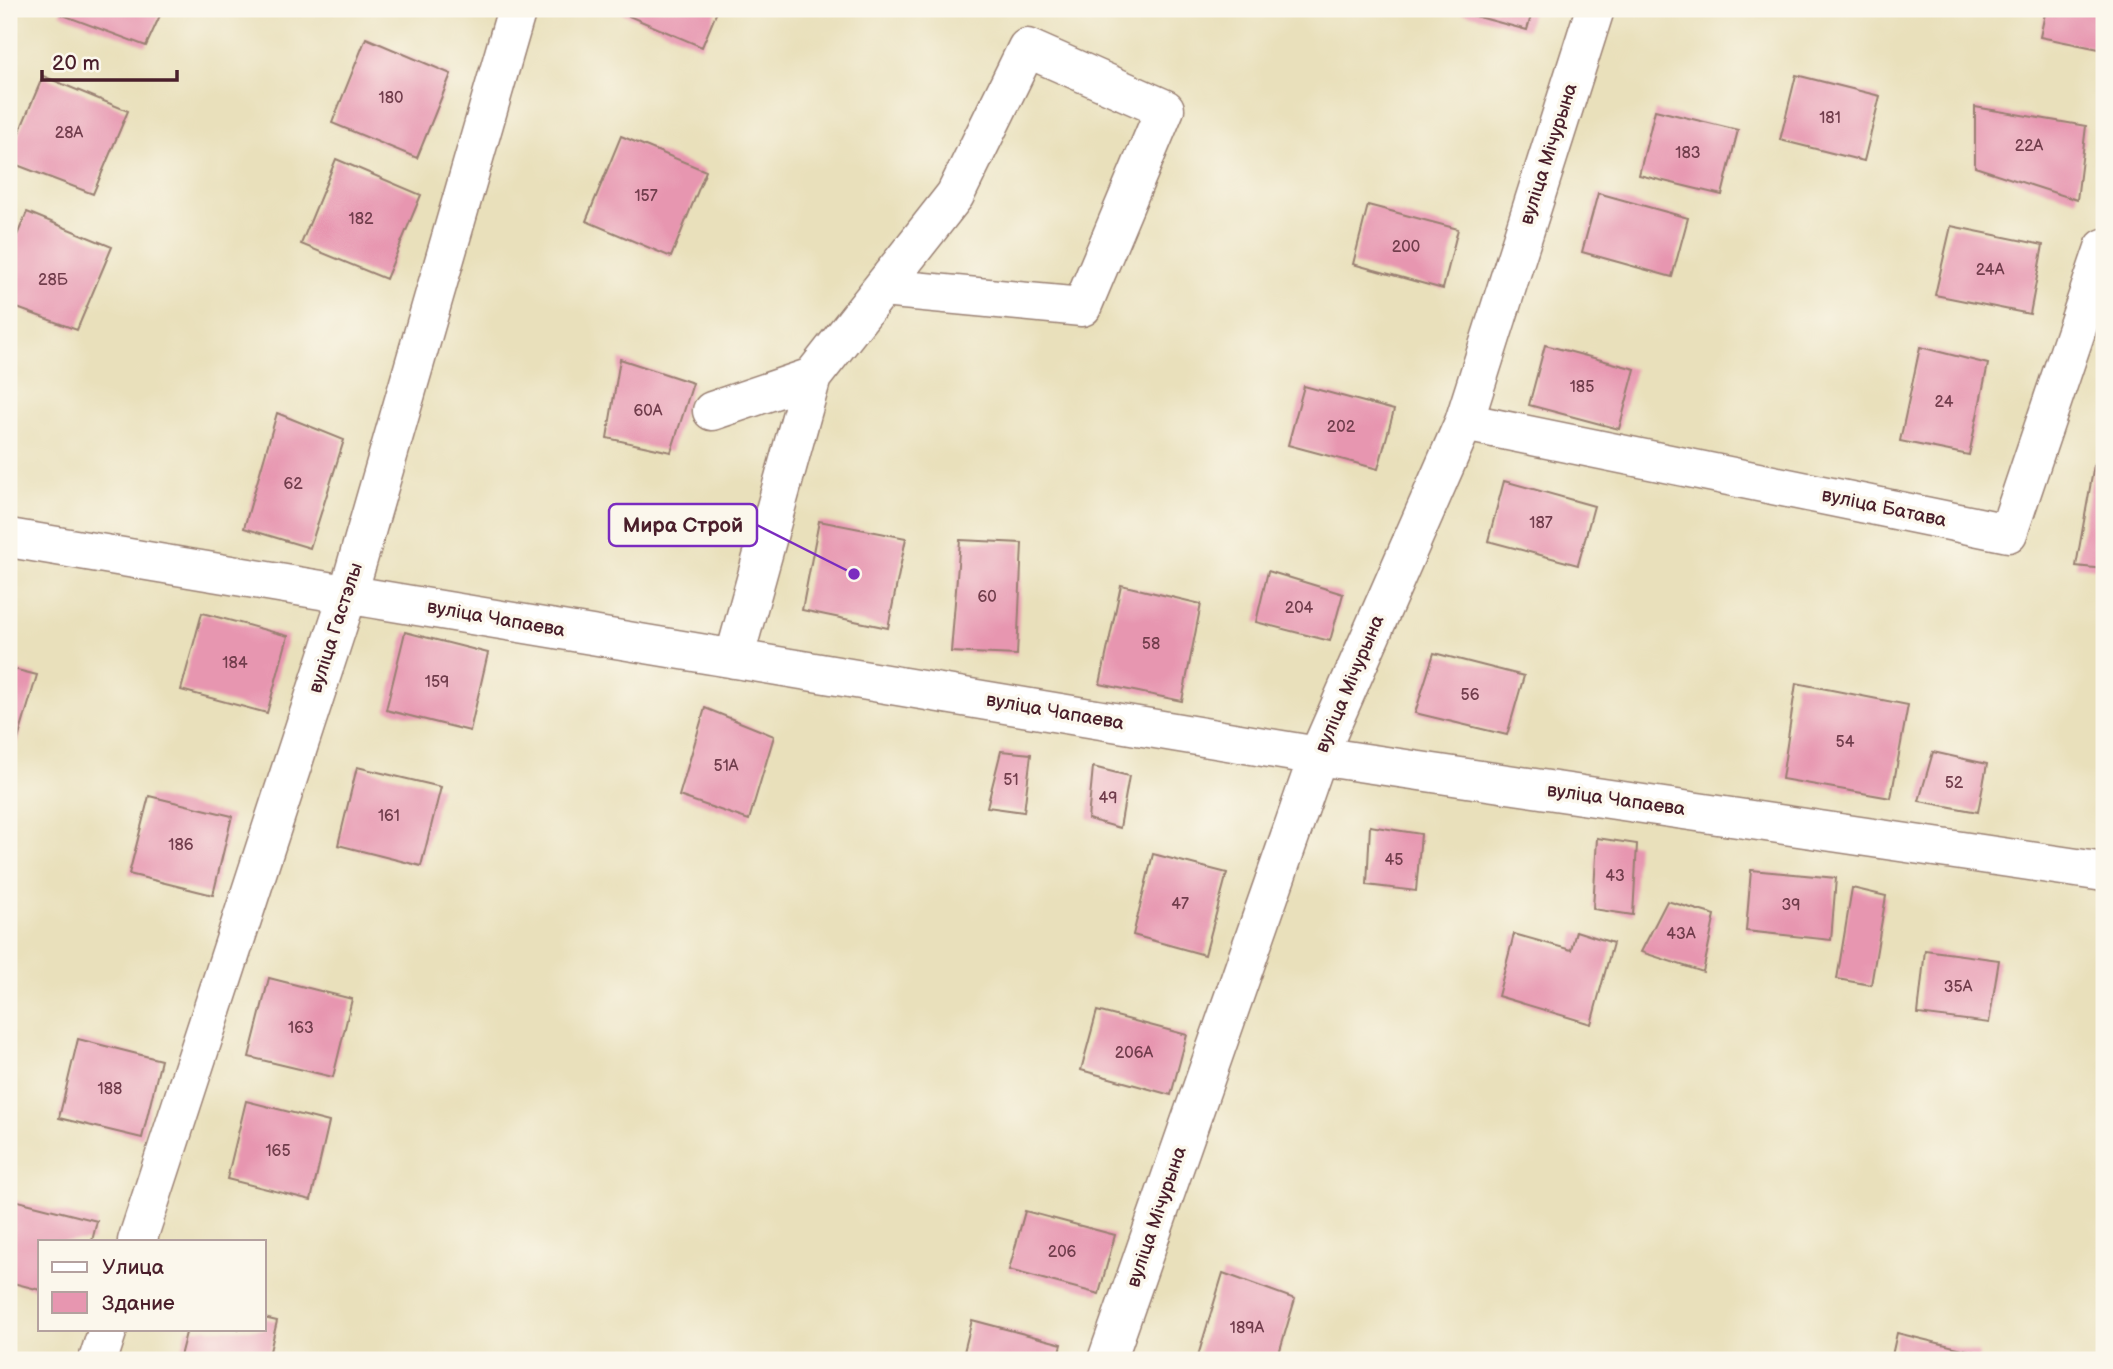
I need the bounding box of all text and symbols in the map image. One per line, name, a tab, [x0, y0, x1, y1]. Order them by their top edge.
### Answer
scale bar	[42, 38, 177, 82]
text: 20 m	[52, 51, 100, 76]
street label: вуліца Мічурына	[1515, 80, 1583, 228]
house number: 180	[379, 89, 403, 108]
house number: 181	[1819, 109, 1841, 128]
house number: 28А	[55, 124, 84, 143]
house number: 22А	[2015, 137, 2044, 156]
house number: 183	[1675, 144, 1701, 163]
house number: 157	[634, 187, 658, 206]
house number: 182	[349, 210, 374, 229]
house number: 200	[1392, 238, 1420, 257]
house number: 24А	[1976, 261, 2005, 280]
house number: 28Б	[38, 271, 69, 290]
house number: 185	[1570, 378, 1594, 397]
house number: 24	[1935, 393, 1954, 412]
house number: 60А	[634, 402, 663, 421]
house number: 202	[1327, 418, 1356, 437]
house number: 62	[283, 475, 303, 494]
street label: вуліца Батава	[1820, 484, 1948, 532]
callout: Мира Строй	[609, 504, 757, 546]
text: Мира Строй	[623, 513, 743, 538]
house number: 187	[1529, 514, 1553, 533]
street label: вуліца Гастэлы	[304, 560, 368, 696]
house number: 60	[977, 588, 997, 607]
street label: вуліца Чапаева	[425, 596, 567, 642]
house number: 204	[1285, 599, 1314, 618]
street label: вуліца Мічурына	[1311, 612, 1389, 756]
house number: 58	[1142, 635, 1160, 654]
house number: 184	[222, 654, 248, 673]
house number: 159	[425, 673, 449, 692]
house number: 56	[1461, 686, 1480, 705]
street label: вуліца Чапаева	[984, 689, 1126, 735]
house number: 54	[1836, 733, 1855, 752]
house number: 51А	[713, 757, 739, 776]
house number: 51	[1003, 771, 1019, 790]
house number: 52	[1945, 774, 1964, 793]
street label: вуліца Чапаева	[1545, 779, 1687, 821]
house number: 49	[1098, 789, 1118, 808]
house number: 161	[378, 807, 400, 826]
house number: 186	[168, 836, 194, 855]
house number: 45	[1385, 851, 1403, 870]
house number: 43	[1605, 867, 1625, 886]
house number: 47	[1171, 895, 1189, 914]
house number: 39	[1781, 896, 1801, 915]
house number: 43А	[1666, 925, 1696, 944]
house number: 35А	[1944, 978, 1973, 997]
house number: 163	[288, 1019, 314, 1038]
house number: 206А	[1115, 1044, 1153, 1063]
house number: 188	[98, 1080, 122, 1099]
house number: 165	[265, 1142, 291, 1161]
street label: вуліца Мічурына	[1122, 1144, 1192, 1290]
legend	[38, 1240, 266, 1330]
house number: 206	[1048, 1243, 1077, 1262]
text: Улица	[102, 1255, 165, 1280]
text: Здание	[102, 1291, 175, 1316]
house number: 189А	[1230, 1319, 1265, 1338]

